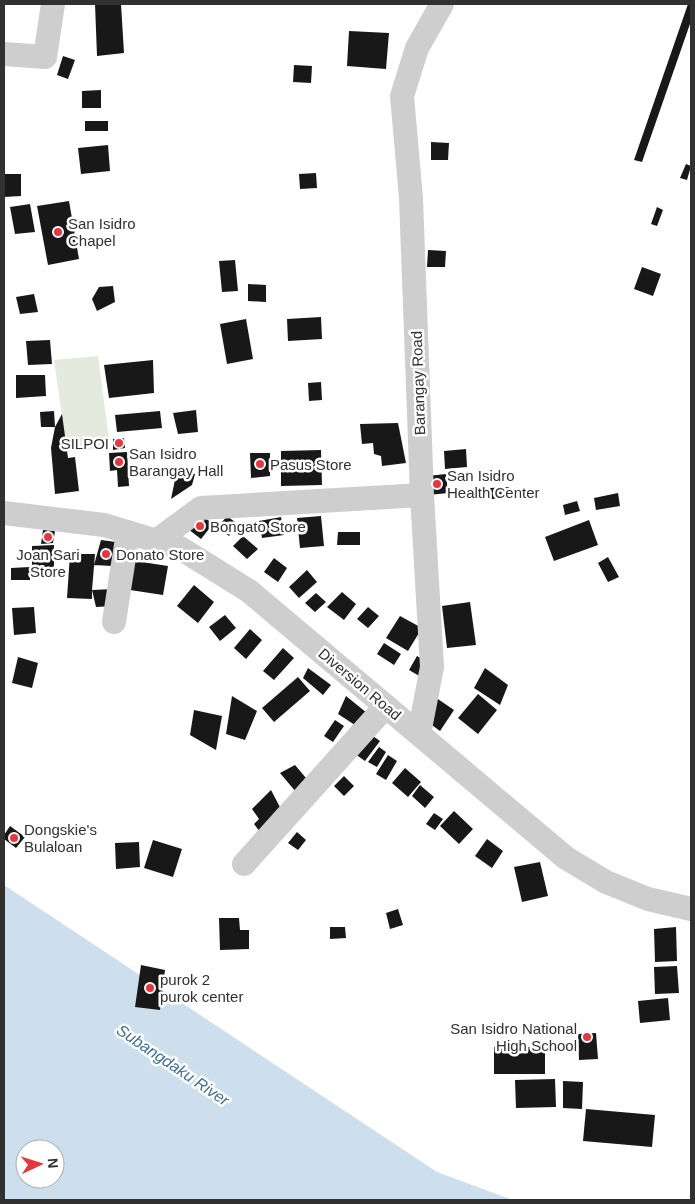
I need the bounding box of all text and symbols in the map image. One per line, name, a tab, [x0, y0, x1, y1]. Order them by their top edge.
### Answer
place label: San Isidro Chapel	[68, 215, 136, 249]
marker: San Isidro Chapel	[52, 226, 64, 238]
street label: Barangay Road	[408, 331, 428, 435]
place label: SILPOI	[61, 435, 109, 452]
marker: SILPOI	[113, 437, 125, 449]
place label: San Isidro Barangay Hall	[129, 445, 223, 479]
marker: San Isidro Barangay Hall	[113, 456, 125, 468]
place label: Pasus Store	[270, 456, 352, 473]
marker: Pasus Store	[254, 458, 266, 470]
place label: San Isidro Health Center	[447, 467, 540, 501]
marker: San Isidro Health Center	[431, 478, 443, 490]
place label: Bongato Store	[210, 518, 306, 535]
marker: Bongato Store	[194, 520, 206, 532]
marker: Joan Sari Store	[42, 531, 54, 543]
place label: Joan Sari Store	[16, 546, 80, 580]
place label: Donato Store	[116, 546, 204, 563]
marker: Donato Store	[100, 548, 112, 560]
street label: Diversion Road	[315, 645, 405, 723]
place label: Dongskie's Bulaloan	[24, 821, 97, 855]
marker: Dongskie's Bulaloan	[8, 832, 20, 844]
place label: purok 2 purok center	[160, 971, 243, 1005]
marker: purok 2 purok center	[144, 982, 156, 994]
place label: San Isidro National High School	[450, 1020, 577, 1054]
water label: Subangdaku River	[114, 1021, 233, 1109]
marker: San Isidro National High School	[581, 1031, 593, 1043]
north arrow	[15, 1139, 65, 1189]
text: N	[45, 1157, 61, 1169]

